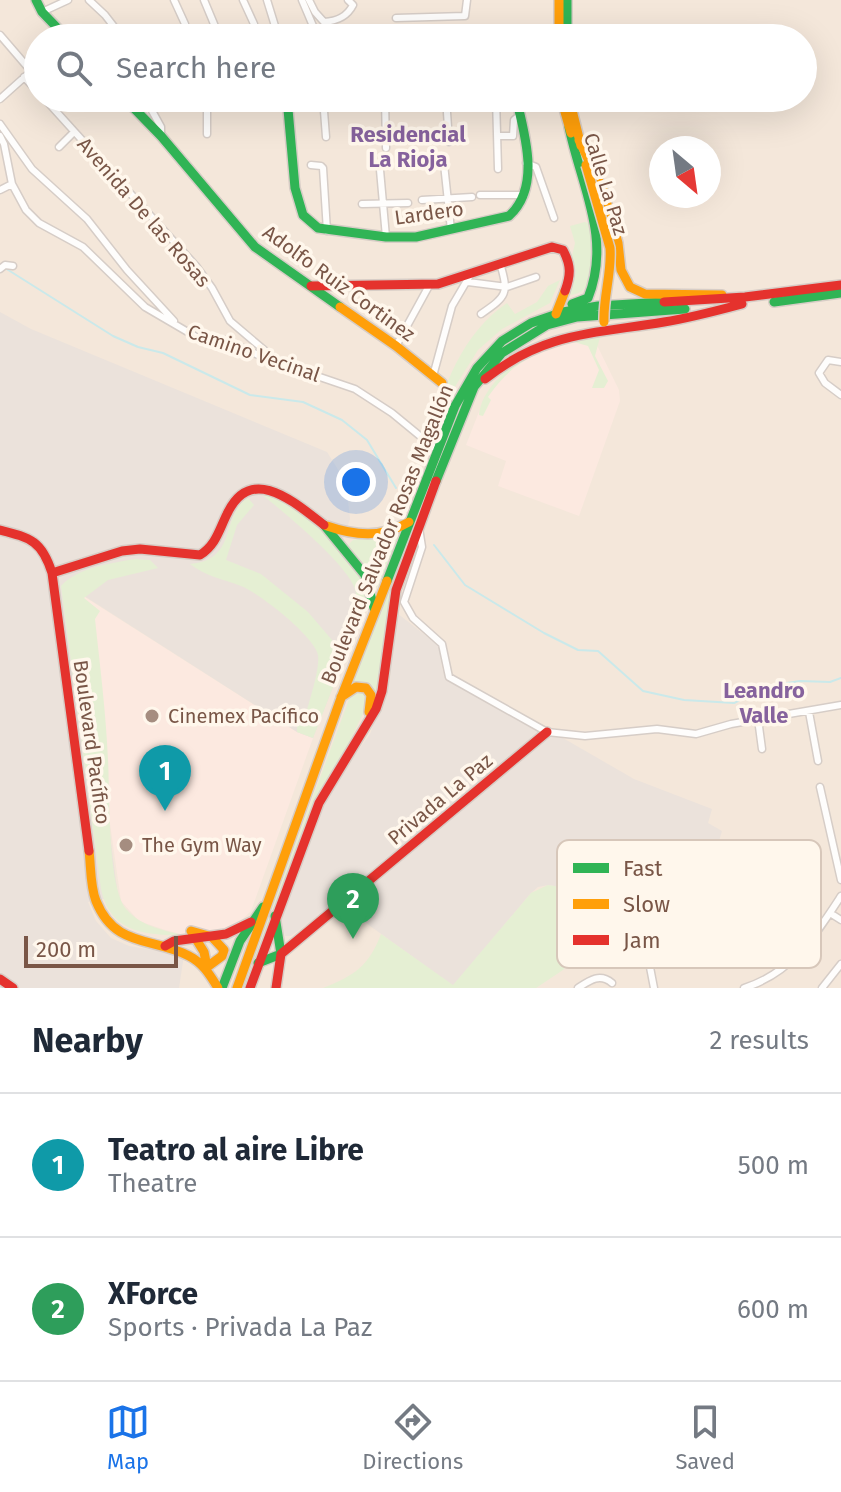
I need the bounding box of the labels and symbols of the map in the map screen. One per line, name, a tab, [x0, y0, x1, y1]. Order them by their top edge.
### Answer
district label: Residencial La Rioja	[350, 121, 466, 173]
street label: Calle La Paz	[579, 130, 633, 238]
street label: Avenida De las Rosas	[72, 132, 216, 292]
north arrow	[649, 136, 721, 208]
street label: Lardero	[393, 196, 465, 230]
street label: Adolfo Ruiz Cortinez	[258, 220, 420, 346]
street label: Camino Vecinal	[185, 319, 323, 387]
street label: Boulevard Salvador Rosas Magallón	[316, 381, 458, 687]
your location	[336, 462, 376, 502]
street label: Boulevard Pacífico	[69, 658, 115, 826]
district label: Leandro Valle	[723, 677, 805, 729]
place label: Cinemex Pacífico	[168, 704, 319, 728]
marker: Cinemex Pacífico	[143, 707, 161, 725]
pin: 1	[139, 745, 191, 811]
street label: Privada La Paz	[383, 748, 497, 850]
place label: The Gym Way	[142, 833, 262, 857]
marker: The Gym Way	[117, 836, 135, 854]
legend	[557, 840, 821, 968]
text: Fast	[623, 855, 663, 882]
pin: 2	[327, 873, 379, 939]
text: Slow	[623, 891, 670, 918]
text: Jam	[623, 927, 661, 954]
scale bar	[24, 932, 178, 968]

